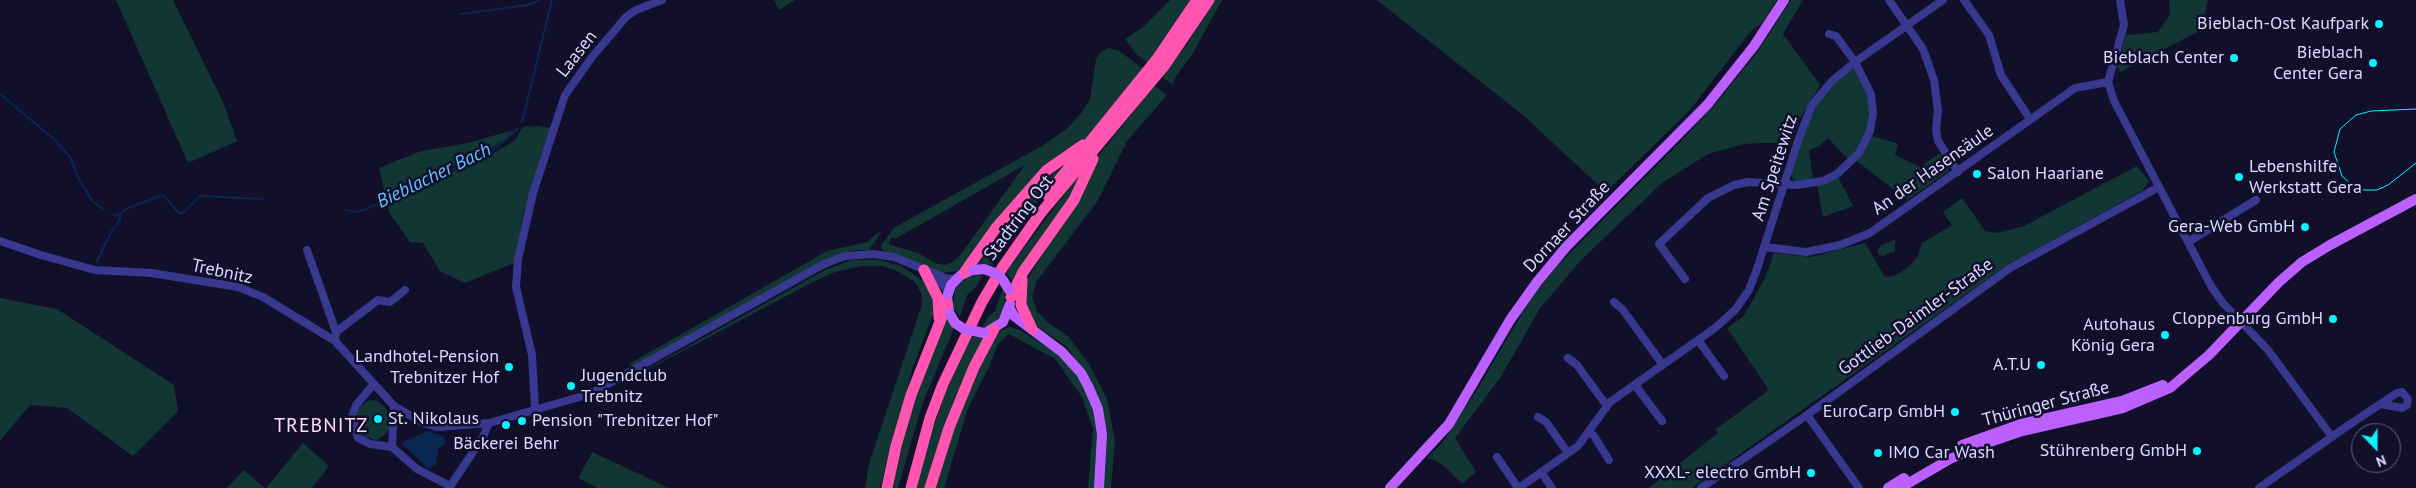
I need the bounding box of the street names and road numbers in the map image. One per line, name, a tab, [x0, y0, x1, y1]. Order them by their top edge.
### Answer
street label: Laasen	[552, 26, 602, 82]
street label: Am Speitewitz	[1748, 112, 1802, 224]
street label: An der Hasensäule	[1868, 120, 1998, 220]
street label: Stadtring Ost	[980, 171, 1058, 265]
street label: Dornaer Straße	[1519, 177, 1615, 277]
street label: Gottlieb-Daimler-Straße	[1834, 254, 1998, 380]
street label: Trebnitz	[189, 255, 255, 289]
street label: Thüringer Straße	[1980, 377, 2112, 431]

